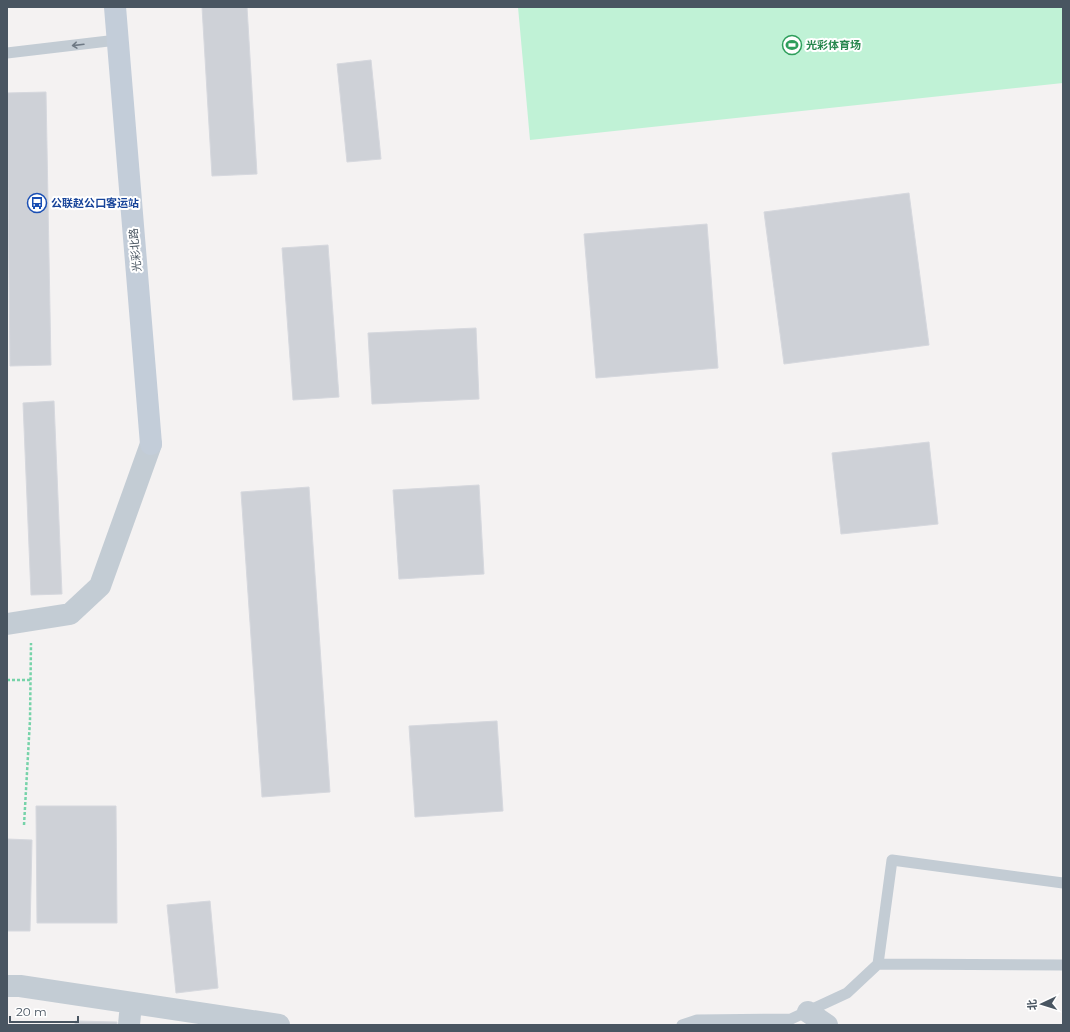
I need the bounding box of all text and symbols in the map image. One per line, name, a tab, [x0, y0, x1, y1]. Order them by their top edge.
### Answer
sports icon: 光彩体育场	[781, 34, 803, 56]
place label: 光彩体育场	[806, 38, 861, 52]
one-way arrow	[72, 41, 85, 48]
bus stop icon: 公联赵公口客运站	[26, 192, 48, 214]
place label: 公联赵公口客运站	[51, 196, 139, 210]
street label: 光彩北路	[126, 227, 144, 273]
north arrow	[1022, 984, 1062, 1024]
scale bar	[10, 998, 78, 1024]
text: 北	[1025, 999, 1039, 1011]
text: 20 m	[16, 1004, 47, 1019]

